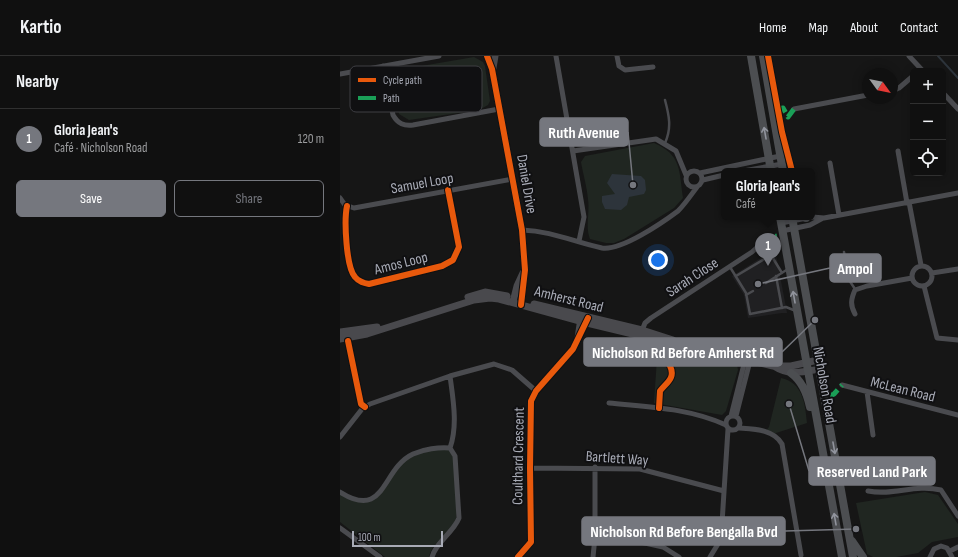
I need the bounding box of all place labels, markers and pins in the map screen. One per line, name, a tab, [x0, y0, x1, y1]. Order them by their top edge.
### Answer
callout: Ruth Avenue	[540, 118, 628, 146]
pin: 1	[755, 233, 781, 266]
callout: Ampol	[830, 254, 881, 282]
callout: Nicholson Rd Before Amherst Rd	[584, 338, 782, 366]
callout: Reserved Land Park	[809, 457, 935, 485]
callout: Nicholson Rd Before Bengalla Bvd	[582, 517, 785, 545]

